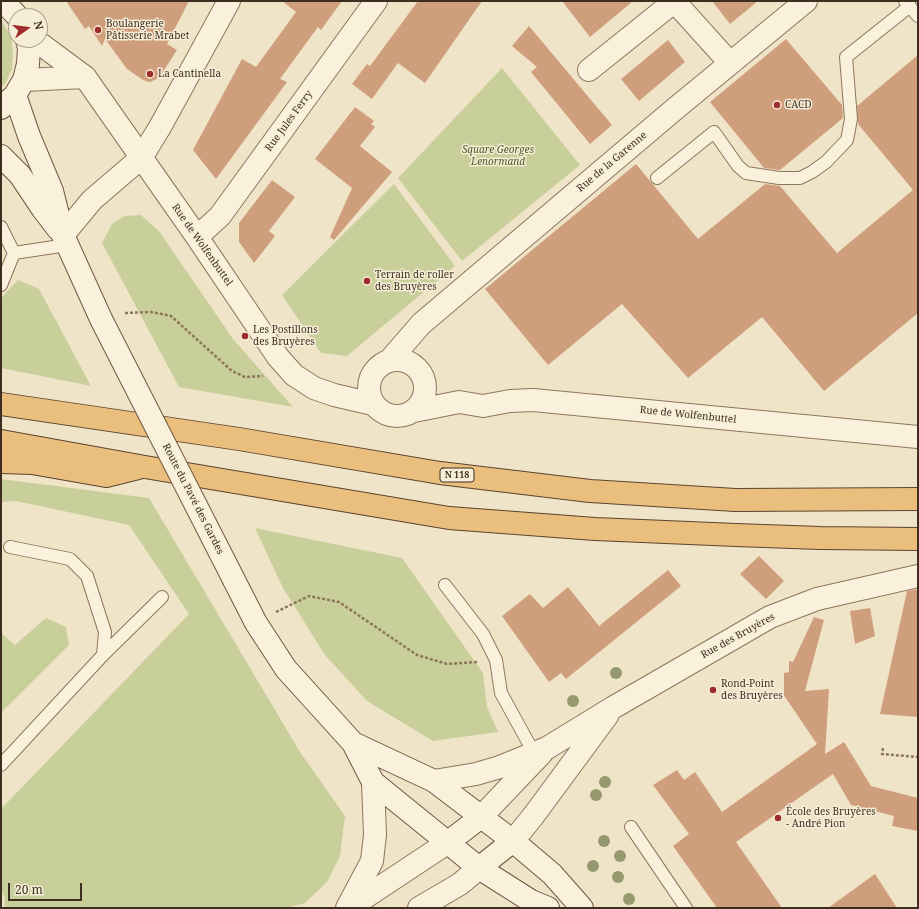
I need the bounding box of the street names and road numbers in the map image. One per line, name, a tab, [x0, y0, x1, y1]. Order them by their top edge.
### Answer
street label: Rue Jules Ferry	[263, 88, 315, 154]
street label: Rue de la Garenne	[575, 129, 649, 195]
street label: Rue de Wolfenbuttel	[169, 202, 235, 288]
street label: Rue de Wolfenbuttel	[639, 404, 737, 426]
street label: Route du Pavé des Gardes	[160, 442, 226, 556]
road number: N 118	[440, 468, 474, 482]
street label: Rue des Bruyères	[699, 611, 777, 661]

